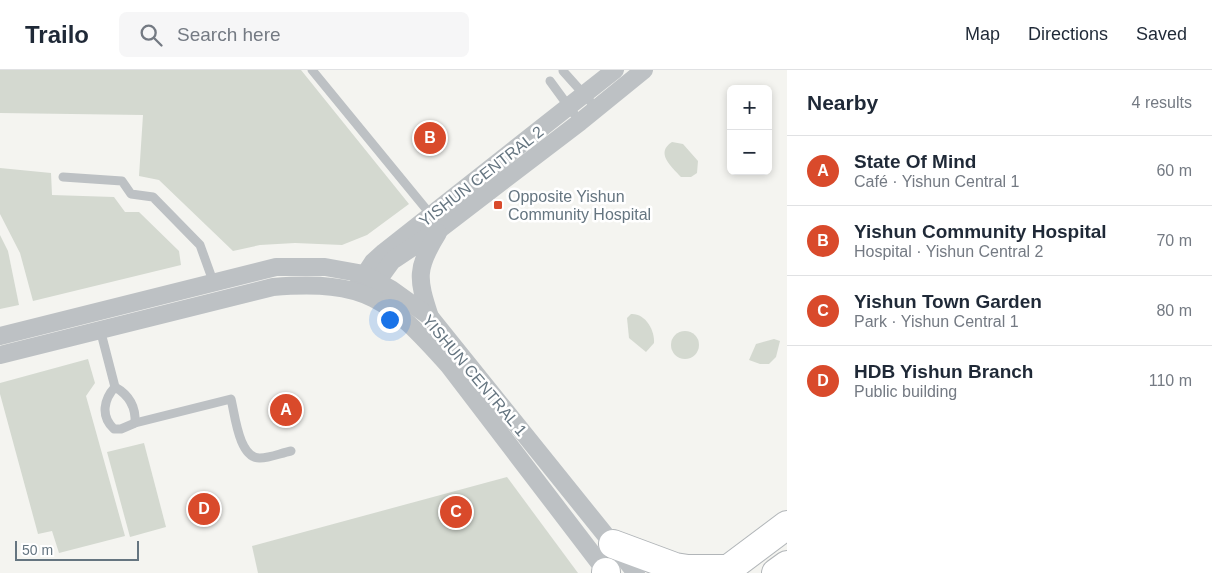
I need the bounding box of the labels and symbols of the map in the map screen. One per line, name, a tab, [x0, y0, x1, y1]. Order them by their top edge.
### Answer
pin: B	[414, 119, 446, 157]
street label: YISHUN CENTRAL 2	[416, 123, 547, 230]
place label: Opposite Yishun Community Hospital	[508, 188, 651, 223]
marker: Opposite Yishun Community Hospital	[492, 199, 504, 211]
your location	[377, 307, 403, 333]
street label: YISHUN CENTRAL 1	[419, 312, 530, 439]
pin: A	[270, 391, 302, 429]
pin: D	[188, 490, 220, 528]
pin: C	[440, 493, 472, 531]
scale bar	[15, 538, 139, 561]

